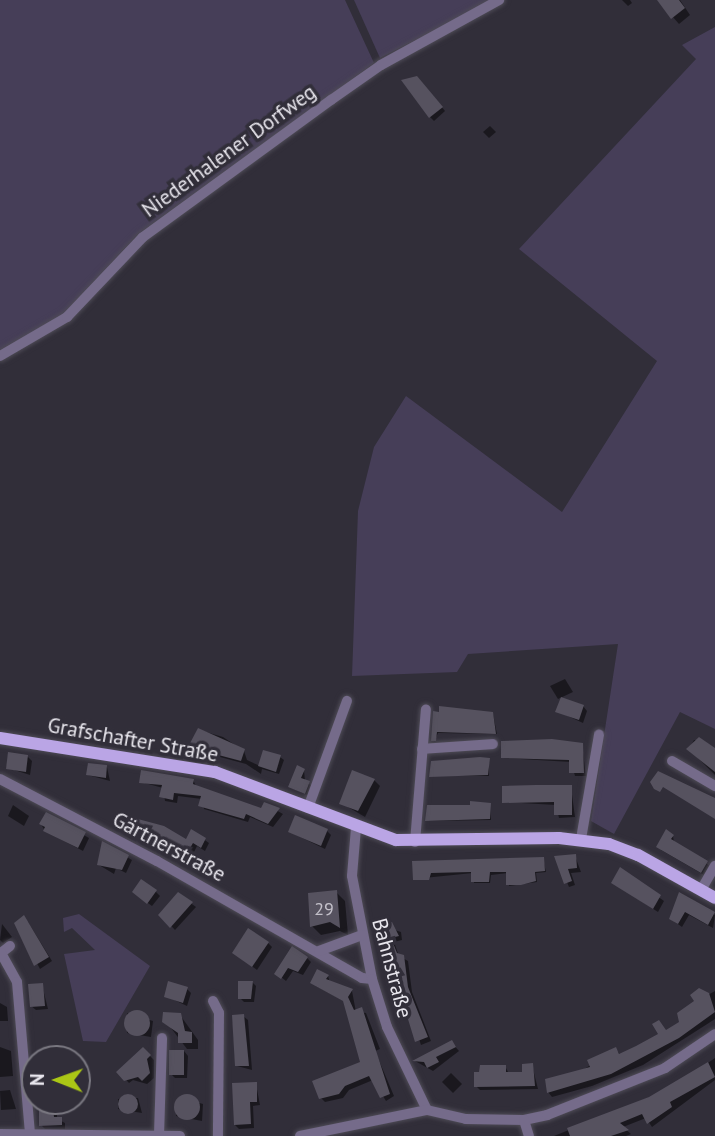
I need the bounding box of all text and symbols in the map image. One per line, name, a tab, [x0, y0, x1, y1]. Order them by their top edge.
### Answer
street label: Niederhalener Dorfweg	[137, 79, 321, 223]
street label: Grafschafter Straße	[46, 713, 220, 767]
street label: Gärtnerstraße	[108, 807, 230, 887]
house number: 29	[314, 898, 334, 920]
street label: Bahnstraße	[367, 915, 417, 1021]
north arrow	[21, 1045, 91, 1115]
text: N	[25, 1073, 49, 1086]

